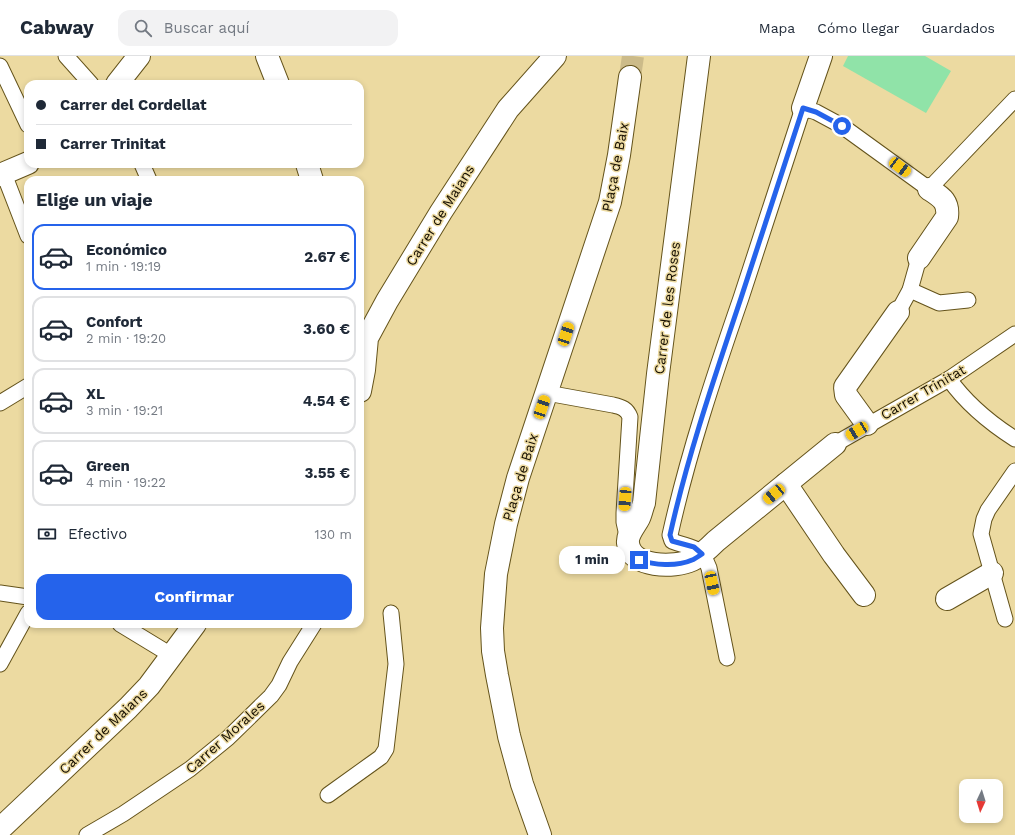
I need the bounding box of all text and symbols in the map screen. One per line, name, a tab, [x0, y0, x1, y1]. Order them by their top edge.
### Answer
search box	[118, 10, 398, 46]
text: Cabway	[20, 16, 94, 39]
icon: search	[132, 17, 154, 39]
text: Buscar aquí	[164, 19, 250, 37]
text: Mapa	[759, 20, 795, 36]
text: Cómo llegar	[817, 20, 900, 36]
text: Guardados	[922, 20, 995, 36]
text: Carrer del Cordellat	[60, 96, 207, 114]
route start	[833, 117, 851, 135]
street label: Plaça de Baix	[598, 121, 632, 213]
text: Carrer Trinitat	[60, 135, 166, 153]
car	[887, 155, 913, 179]
street label: Carrer de Maians	[402, 162, 478, 268]
text: Elige un viaje	[36, 189, 153, 210]
icon: car	[38, 239, 74, 275]
text: Económico	[86, 241, 167, 259]
street label: Carrer de les Roses	[651, 241, 683, 375]
text: 2.67 €	[304, 248, 350, 266]
text: 1 min · 19:19	[86, 259, 161, 274]
icon: car	[38, 311, 74, 347]
text: Confort	[86, 313, 142, 331]
text: 3.60 €	[303, 320, 350, 338]
car	[557, 321, 575, 347]
text: 2 min · 19:20	[86, 331, 166, 346]
street label: Carrer Trinitat	[878, 361, 968, 423]
icon: car	[38, 383, 74, 419]
text: XL	[86, 385, 105, 403]
text: 4.54 €	[303, 392, 350, 410]
car	[532, 394, 552, 420]
text: 3 min · 19:21	[86, 403, 163, 418]
car	[844, 420, 870, 442]
street label: Plaça de Baix	[499, 431, 541, 523]
icon: car	[38, 455, 74, 491]
text: Green	[86, 457, 130, 475]
text: 3.55 €	[304, 464, 350, 482]
text: 4 min · 19:22	[86, 475, 166, 490]
car	[761, 482, 787, 506]
car	[618, 487, 632, 511]
icon: cash	[36, 523, 58, 545]
text: Efectivo	[68, 525, 127, 543]
text: 130 m	[314, 527, 352, 542]
callout: 1 min	[559, 546, 625, 574]
route end	[630, 551, 648, 569]
text: 1 min	[575, 552, 609, 567]
car	[704, 570, 720, 596]
button: Confirmar	[36, 574, 352, 620]
street label: Carrer de Maians	[56, 685, 150, 777]
street label: Carrer Morales	[182, 697, 268, 777]
north arrow	[959, 779, 1003, 823]
map controls	[959, 779, 1003, 823]

